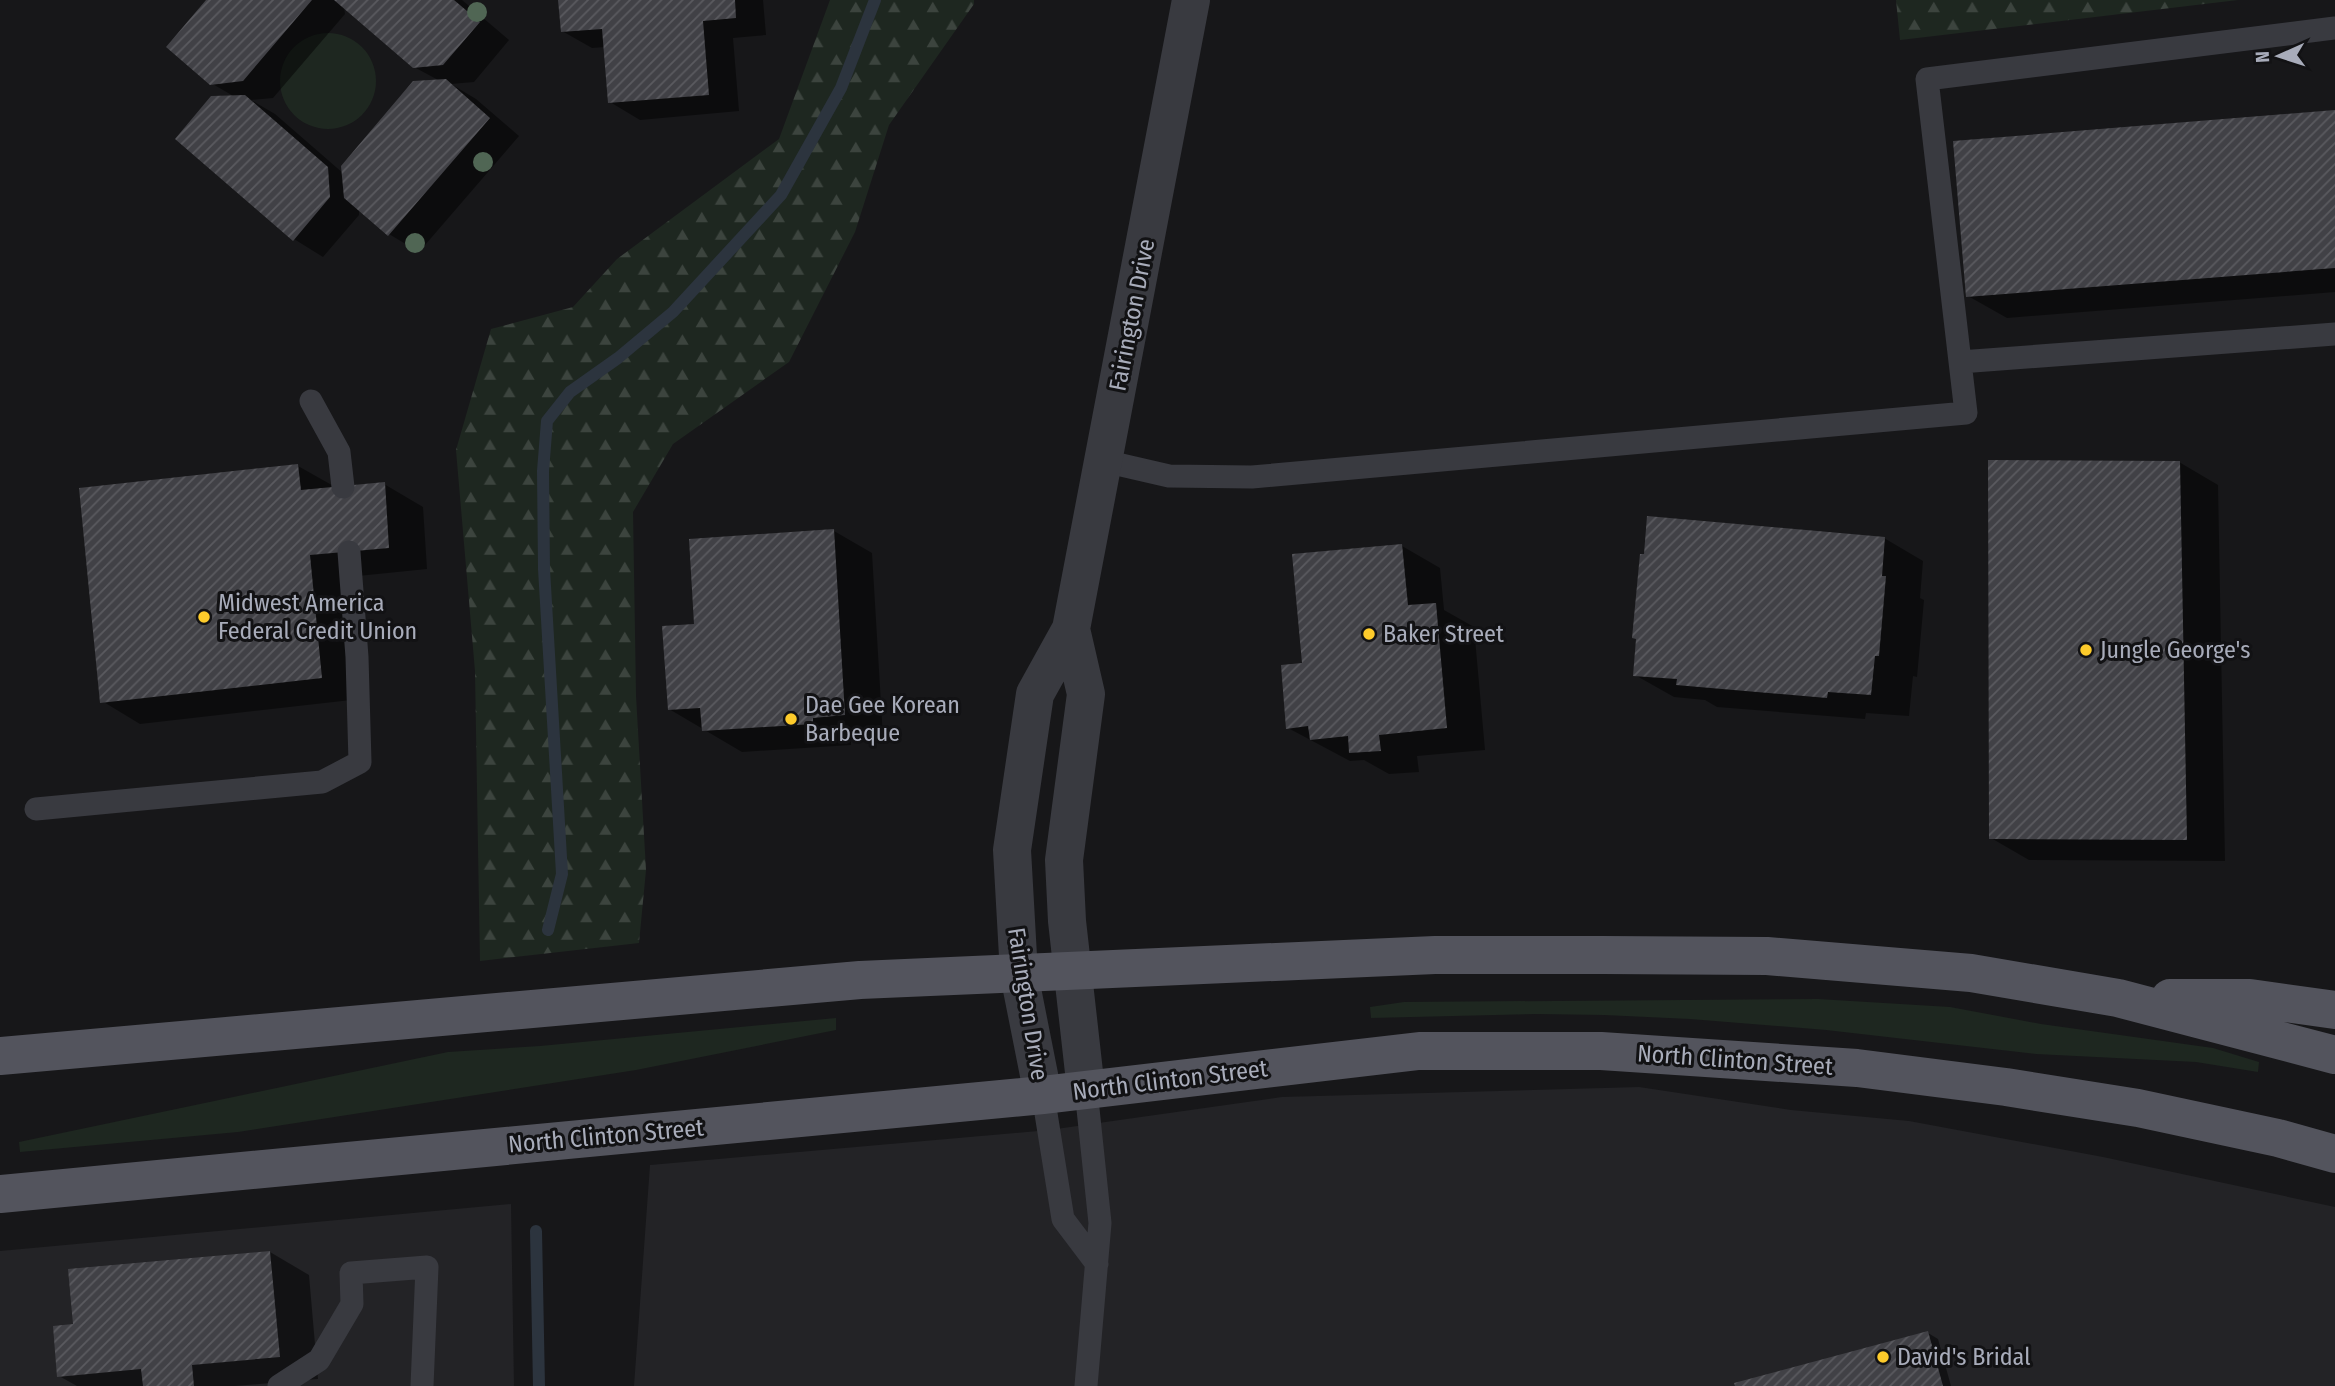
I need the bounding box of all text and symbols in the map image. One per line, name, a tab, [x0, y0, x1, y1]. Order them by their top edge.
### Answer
north arrow	[2244, 21, 2314, 91]
text: N	[2251, 51, 2274, 63]
street label: Fairington Drive	[1104, 237, 1160, 393]
place label: Midwest America Federal Credit Union	[218, 589, 417, 645]
marker: Midwest America Federal Credit Union	[196, 609, 212, 625]
place label: Baker Street	[1383, 620, 1504, 648]
marker: Baker Street	[1361, 626, 1377, 642]
place label: Jungle George's	[2100, 636, 2250, 664]
marker: Jungle George's	[2078, 642, 2094, 658]
place label: Dae Gee Korean Barbeque	[805, 691, 960, 747]
marker: Dae Gee Korean Barbeque	[783, 711, 799, 727]
street label: Fairington Drive	[1002, 926, 1054, 1082]
street label: North Clinton Street	[1636, 1039, 1834, 1081]
street label: North Clinton Street	[1071, 1054, 1269, 1106]
street label: North Clinton Street	[507, 1113, 705, 1158]
place label: David's Bridal	[1897, 1343, 2030, 1371]
marker: David's Bridal	[1875, 1349, 1891, 1365]

